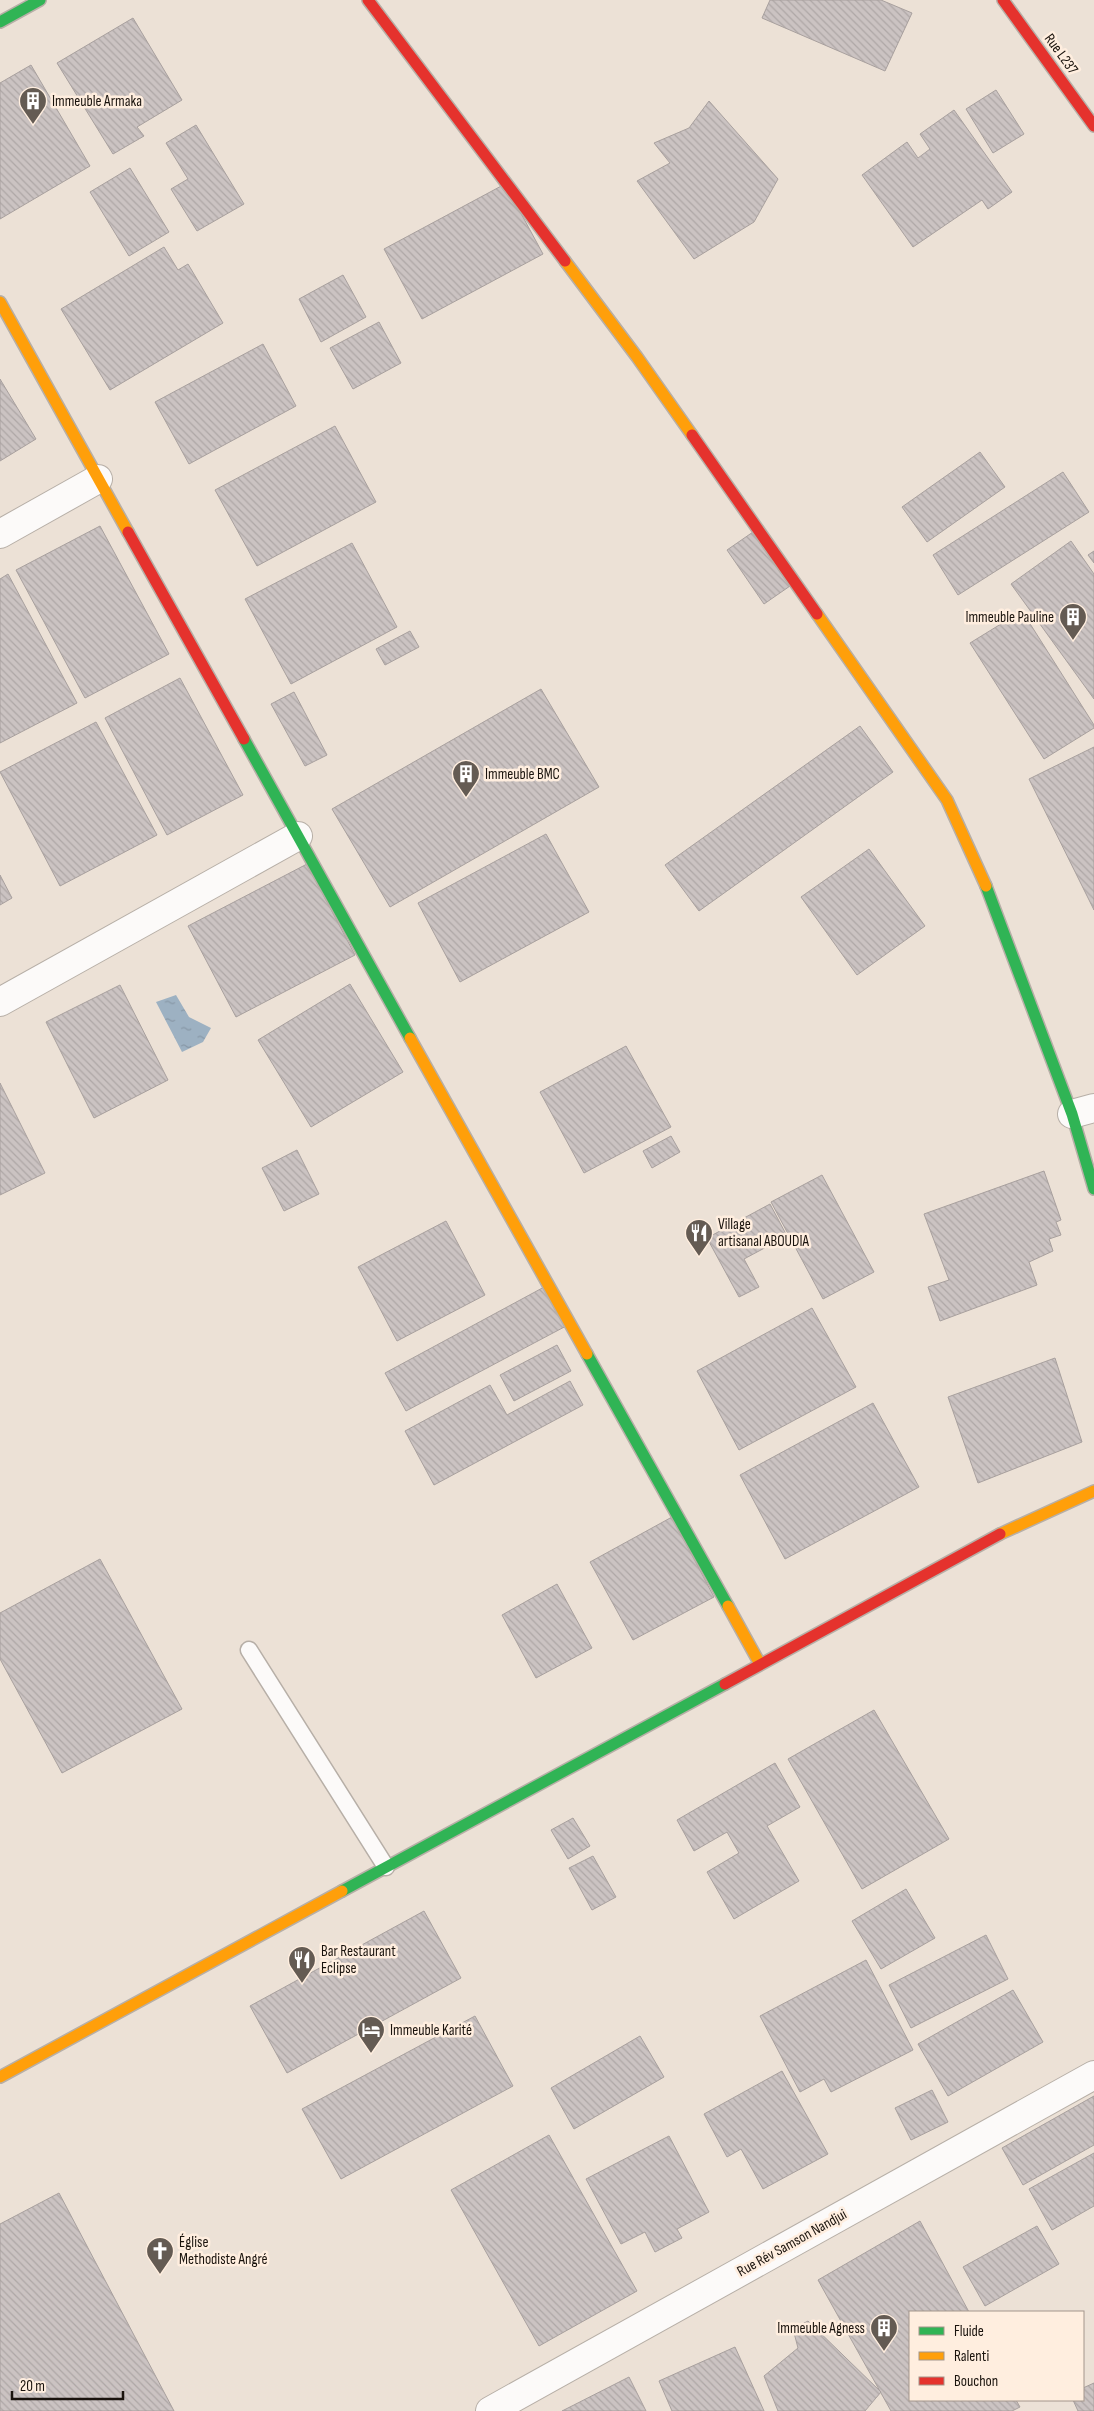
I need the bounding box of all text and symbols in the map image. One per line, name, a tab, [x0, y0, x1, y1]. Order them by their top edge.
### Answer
street label: Rue L237	[1040, 30, 1082, 78]
building icon: Immeuble Armaka	[18, 86, 48, 125]
place label: Immeuble Armaka	[52, 92, 142, 111]
building icon: Immeuble Pauline	[1058, 602, 1088, 641]
place label: Immeuble Pauline	[965, 608, 1054, 627]
building icon: Immeuble BMC	[451, 759, 481, 798]
place label: Immeuble BMC	[485, 765, 560, 784]
place label: Village artisanal ABOUDIA	[718, 1215, 809, 1251]
restaurant icon: Village artisanal ABOUDIA	[684, 1218, 714, 1257]
place label: Bar Restaurant Eclipse	[321, 1942, 396, 1978]
restaurant icon: Bar Restaurant Eclipse	[287, 1945, 317, 1984]
hotel icon: Immeuble Karité	[356, 2015, 386, 2054]
place label: Immeuble Karité	[390, 2021, 472, 2040]
street label: Rue Rév Samson Nandjui	[734, 2205, 850, 2281]
place label: Église Methodiste Angré	[179, 2233, 268, 2269]
church icon: Église Methodiste Angré	[145, 2236, 175, 2275]
legend	[909, 2311, 1084, 2401]
building icon: Immeuble Agness	[869, 2313, 899, 2352]
place label: Immeuble Agness	[777, 2319, 865, 2338]
text: Fluide	[954, 2322, 984, 2341]
text: Ralenti	[954, 2347, 989, 2366]
scale bar	[12, 2368, 124, 2400]
text: Bouchon	[954, 2372, 998, 2391]
text: 20 m	[20, 2377, 45, 2396]

